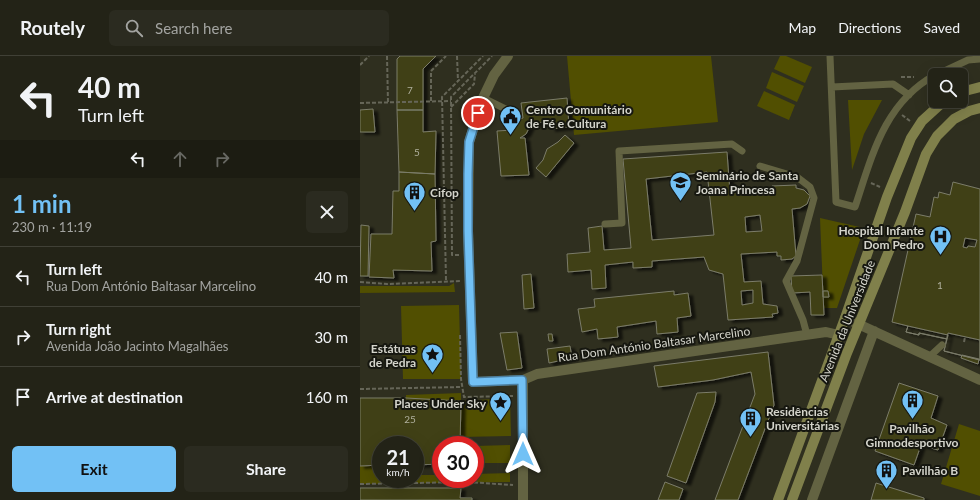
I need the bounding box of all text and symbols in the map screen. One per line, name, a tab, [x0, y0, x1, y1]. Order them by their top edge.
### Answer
search box	[109, 10, 389, 46]
text: Routely	[20, 16, 85, 39]
icon: search	[123, 17, 145, 39]
text: Search here	[155, 19, 232, 37]
text: Map	[789, 19, 816, 36]
text: Directions	[838, 19, 901, 36]
text: Saved	[923, 19, 960, 36]
map controls	[928, 68, 968, 108]
button: search	[928, 68, 968, 108]
text: 40 m	[78, 70, 141, 104]
icon: left	[12, 72, 64, 124]
house number: 7	[407, 84, 413, 96]
pin	[461, 96, 495, 130]
icon: arrive	[467, 102, 489, 124]
place label: Centro Comunitário de Fé e Cultura	[526, 102, 632, 131]
public building icon: Centro Comunitário de Fé e Cultura	[497, 103, 523, 136]
text: Turn left	[78, 104, 144, 126]
house number: 5	[414, 146, 420, 158]
icon: left	[127, 148, 149, 170]
icon: ahead	[169, 148, 191, 170]
icon: right	[211, 148, 233, 170]
place label: Seminário de Santa Joana Princesa	[696, 168, 798, 197]
school or university icon: Seminário de Santa Joana Princesa	[667, 169, 693, 202]
building icon: Cifop	[401, 179, 427, 212]
place label: Cifop	[430, 185, 459, 200]
text: 1 min	[12, 189, 72, 218]
button: close	[306, 191, 348, 233]
text: 230 m · 11:19	[12, 219, 92, 235]
place label: Hospital Infante Dom Pedro	[838, 223, 925, 252]
hospital icon: Hospital Infante Dom Pedro	[927, 224, 953, 257]
street label: Avenida da Universidade	[816, 258, 878, 384]
text: Turn left	[46, 260, 102, 278]
icon: left	[12, 266, 34, 288]
text: 40 m	[314, 268, 348, 286]
text: Rua Dom António Baltasar Marcelino	[46, 278, 256, 294]
house number: 1	[937, 279, 943, 291]
text: Turn right	[46, 320, 111, 338]
street label: Rua Dom António Baltasar Marcelino	[557, 323, 751, 365]
icon: right	[12, 326, 34, 348]
text: 30 m	[314, 328, 348, 346]
text: Avenida João Jacinto Magalhães	[46, 338, 229, 354]
place label: Estátuas de Pedra	[369, 341, 416, 370]
place icon: Estátuas de Pedra	[419, 342, 445, 375]
icon: arrive	[12, 386, 34, 408]
text: Arrive at destination	[46, 388, 183, 406]
text: 160 m	[306, 388, 348, 406]
building icon: Pavilhão Gimnodesportivo	[899, 388, 925, 421]
place icon: Places Under Sky	[488, 390, 514, 423]
place label: Places Under Sky	[394, 396, 487, 411]
place label: Residências Universitárias	[766, 404, 839, 433]
building icon: Residências Universitárias	[737, 405, 763, 438]
house number: 25	[404, 413, 416, 425]
place label: Pavilhão Gimnodesportivo	[866, 421, 959, 450]
position arrow	[502, 433, 544, 475]
speed limit sign: 30	[432, 436, 484, 488]
text: 21	[386, 445, 410, 469]
button: Exit	[12, 446, 176, 492]
button: Share	[184, 446, 348, 492]
building icon: Pavilhão B	[874, 457, 900, 490]
place label: Pavilhão B	[902, 463, 958, 478]
text: km/h	[386, 466, 410, 478]

